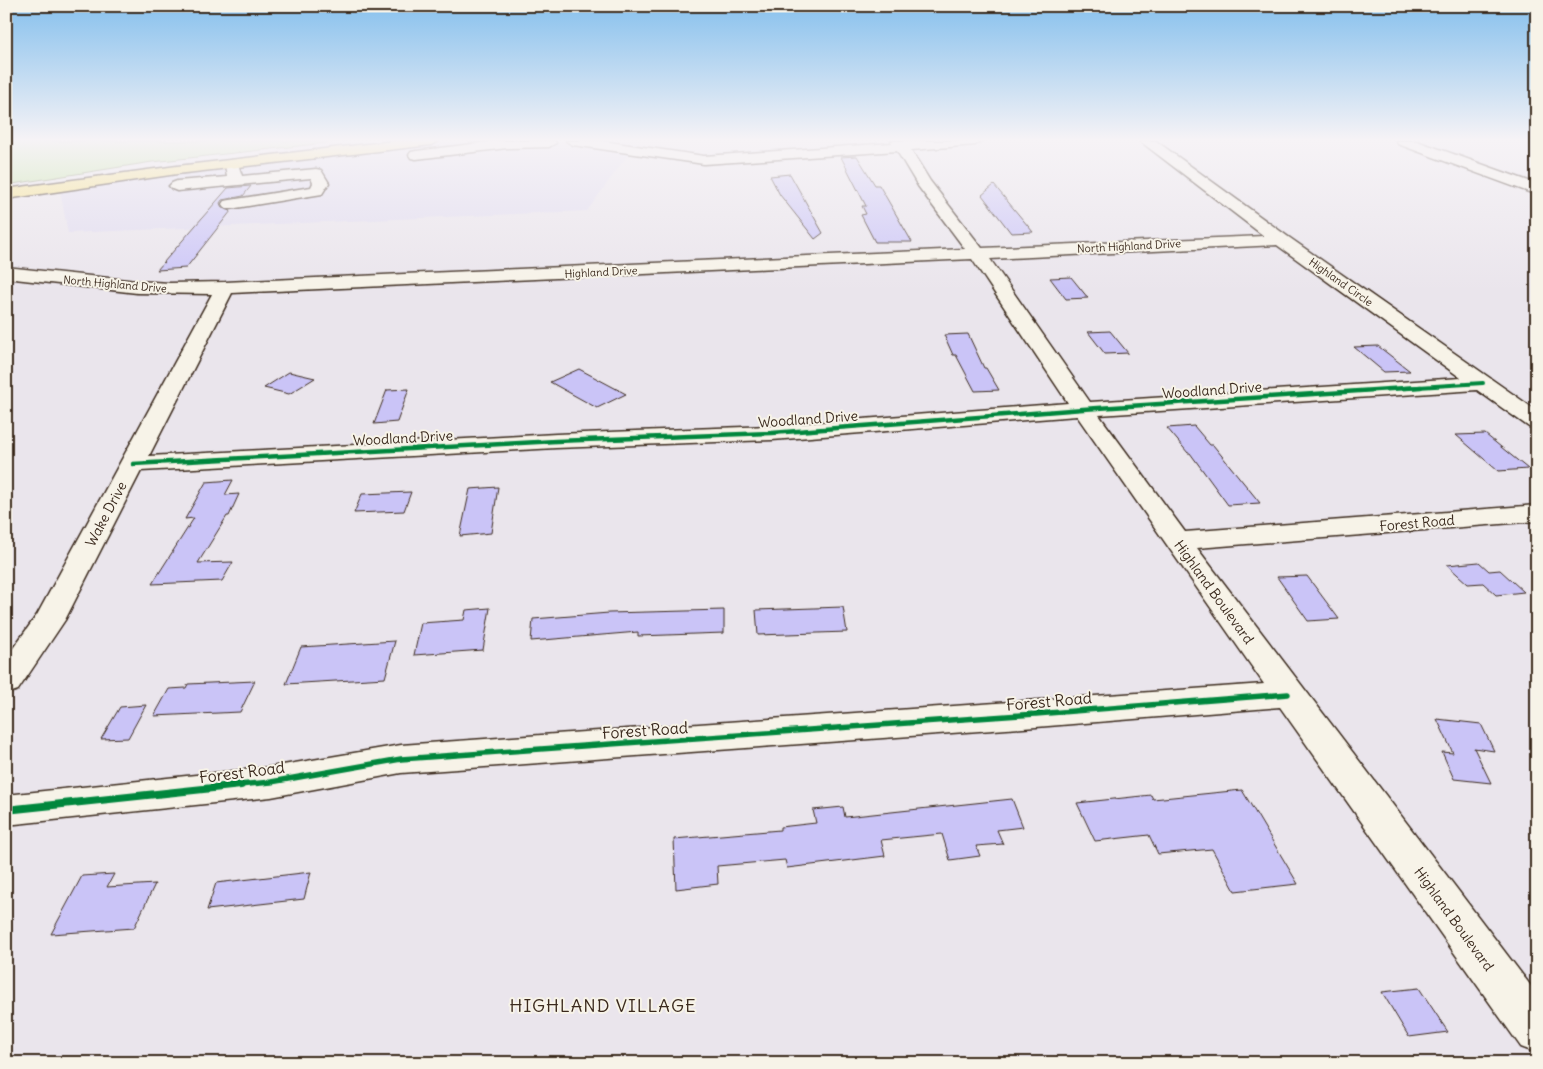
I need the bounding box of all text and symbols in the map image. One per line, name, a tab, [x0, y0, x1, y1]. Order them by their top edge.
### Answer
street label: North Highland Drive	[1077, 236, 1181, 256]
street label: Highland Circle	[1306, 255, 1376, 309]
street label: Highland Drive	[564, 263, 638, 281]
street label: North Highland Drive	[63, 272, 167, 296]
street label: Woodland Drive	[1161, 378, 1263, 402]
street label: Woodland Drive	[757, 407, 859, 431]
street label: Woodland Drive	[353, 426, 453, 450]
street label: Wake Drive	[81, 478, 131, 550]
street label: Forest Road	[1379, 511, 1455, 535]
street label: Highland Boulevard	[1170, 536, 1258, 648]
street label: Forest Road	[1005, 687, 1093, 715]
street label: Forest Road	[601, 717, 689, 743]
street label: Forest Road	[198, 757, 286, 787]
street label: Highland Boulevard	[1410, 863, 1498, 975]
district label: HIGHLAND VILLAGE	[509, 994, 697, 1017]

